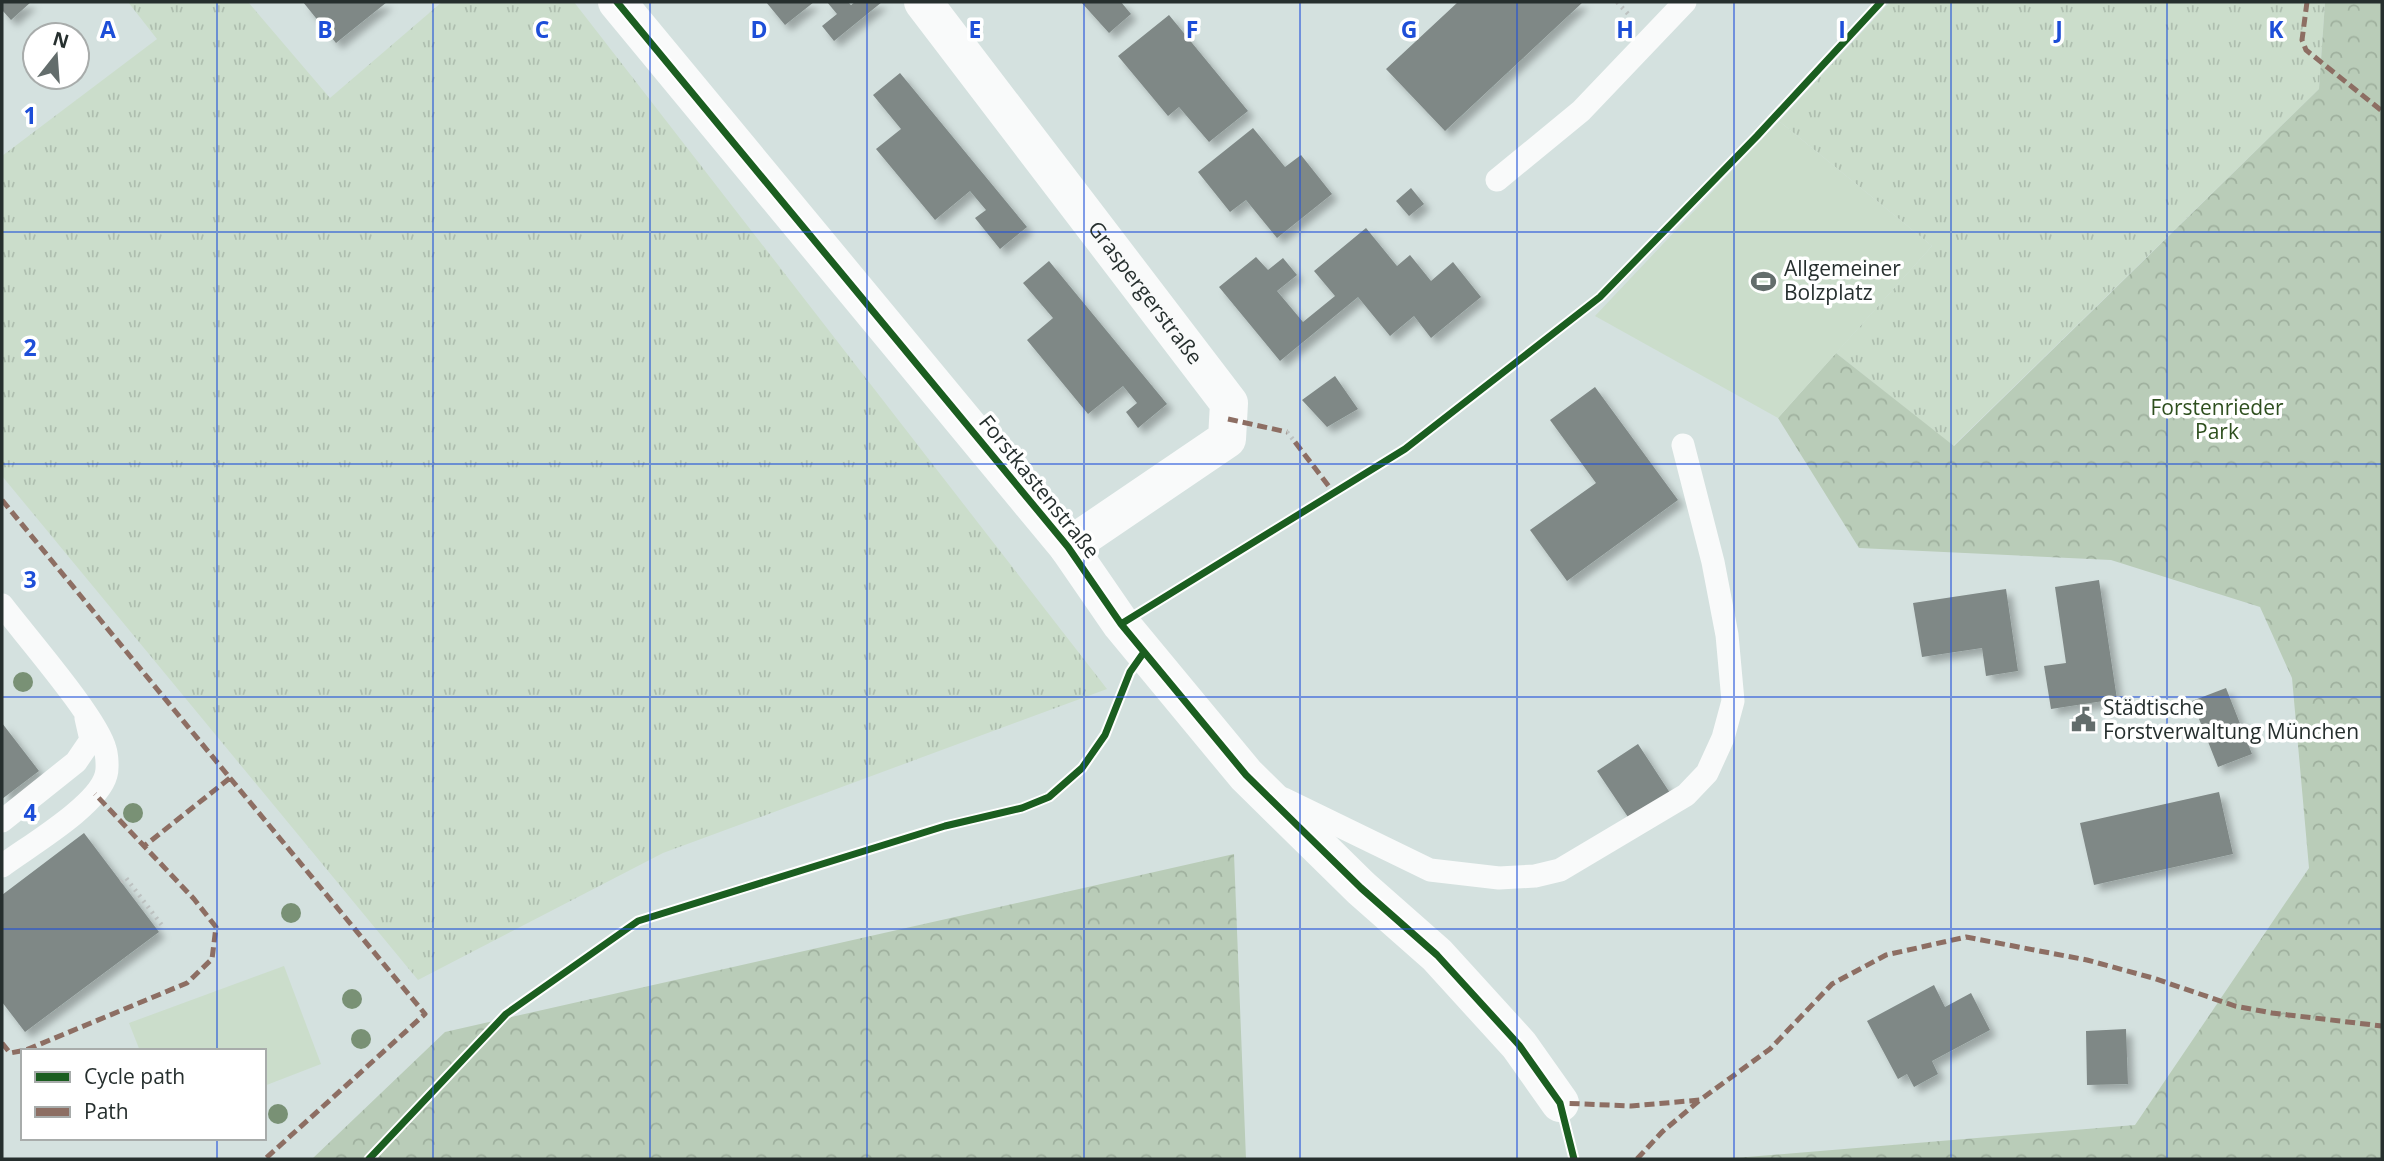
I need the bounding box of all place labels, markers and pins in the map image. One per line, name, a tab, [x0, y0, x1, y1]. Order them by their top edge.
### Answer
place label: Allgemeiner Bolzplatz	[1784, 254, 1901, 306]
sports icon: Allgemeiner Bolzplatz	[1750, 267, 1778, 295]
place label: Städtische Forstverwaltung München	[2103, 693, 2359, 745]
public building icon: Städtische Forstverwaltung München	[2069, 706, 2097, 734]

